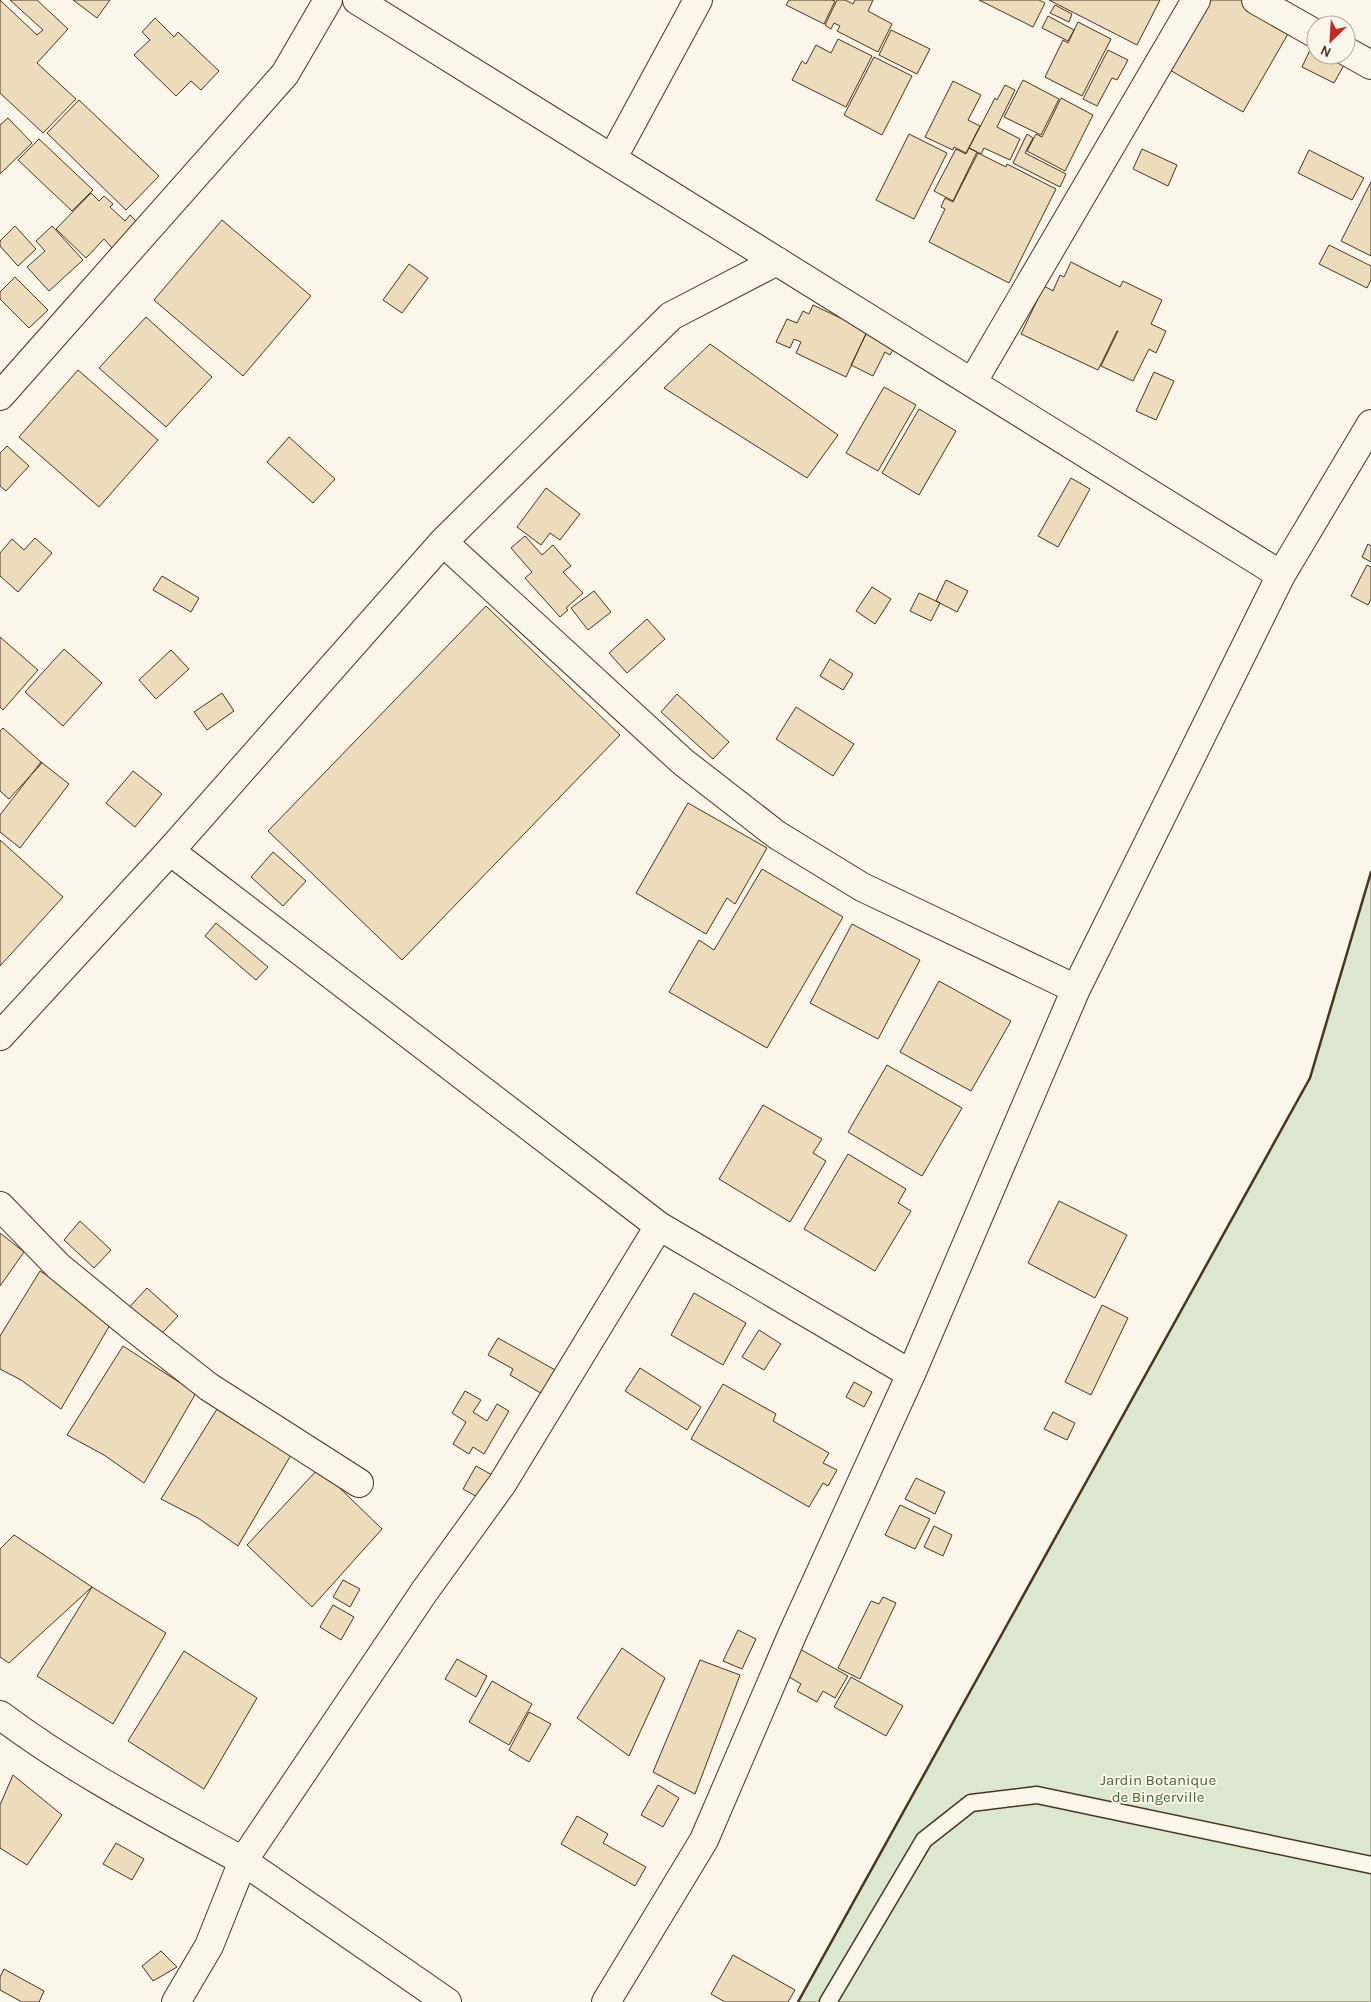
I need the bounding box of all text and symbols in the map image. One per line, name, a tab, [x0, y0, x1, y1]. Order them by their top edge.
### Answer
north arrow	[1306, 15, 1356, 65]
text: N	[1318, 42, 1334, 61]
park label: Jardin Botanique de Bingerville	[1100, 1771, 1216, 1806]

